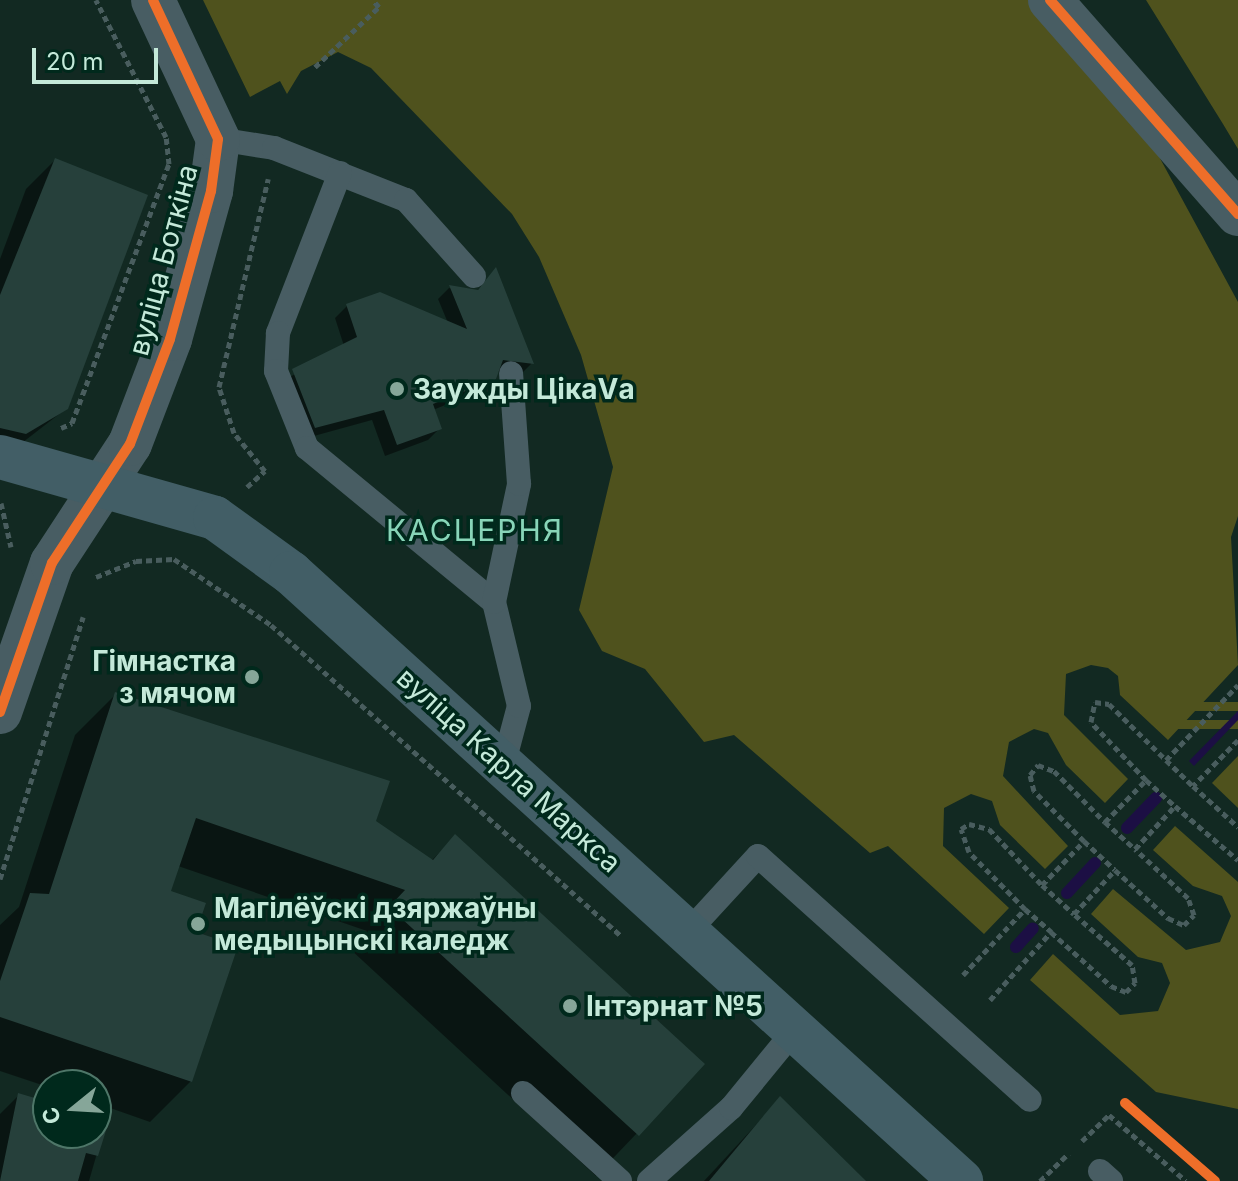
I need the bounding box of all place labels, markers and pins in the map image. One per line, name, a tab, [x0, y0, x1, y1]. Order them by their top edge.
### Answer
place label: Заужды ЦікаVа	[413, 372, 635, 406]
marker: Заужды ЦікаVа	[388, 380, 406, 398]
place label: Гімнастка з мячом	[92, 644, 236, 710]
marker: Гімнастка з мячом	[243, 668, 261, 686]
place label: Магілёўскі дзяржаўны медыцынскі каледж	[214, 891, 537, 957]
marker: Магілёўскі дзяржаўны медыцынскі каледж	[189, 915, 207, 933]
place label: Інтэрнат №5	[586, 989, 763, 1023]
marker: Інтэрнат №5	[561, 997, 579, 1015]

